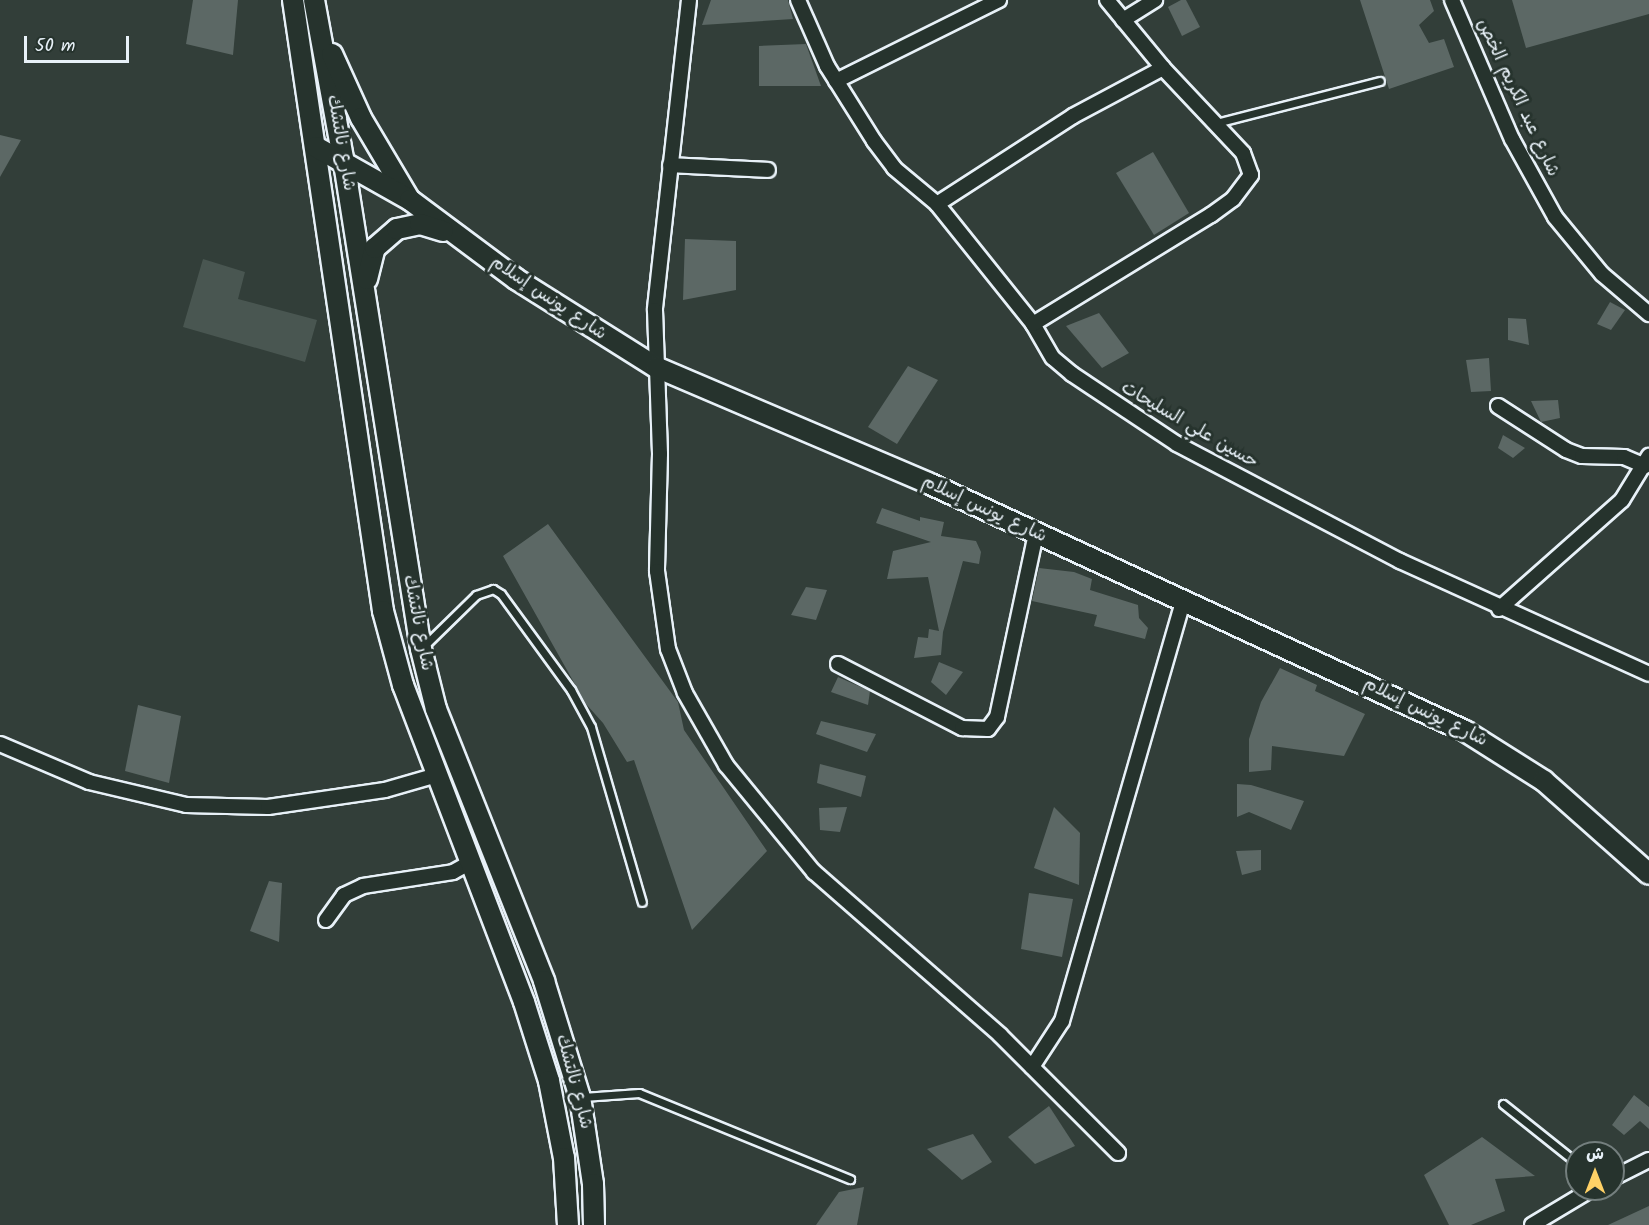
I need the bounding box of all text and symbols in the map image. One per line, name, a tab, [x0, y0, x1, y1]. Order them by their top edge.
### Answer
street label: شارع عبد الكريم الخص	[1471, 16, 1563, 180]
scale bar	[27, 24, 132, 62]
text: 50 m	[35, 32, 75, 61]
street label: شارع نالتشك	[321, 93, 359, 193]
street label: شارع يونس إسلام	[486, 252, 610, 346]
street label: حسين علي السليحات	[1117, 378, 1261, 474]
street label: شارع يونس إسلام	[918, 472, 1050, 548]
street label: شارع نالتشك	[397, 573, 437, 673]
street label: شارع يونس إسلام	[1359, 674, 1491, 752]
street label: شارع نالتشك	[550, 1032, 596, 1132]
north arrow	[1565, 1141, 1625, 1201]
text: ش	[1586, 1142, 1604, 1167]

